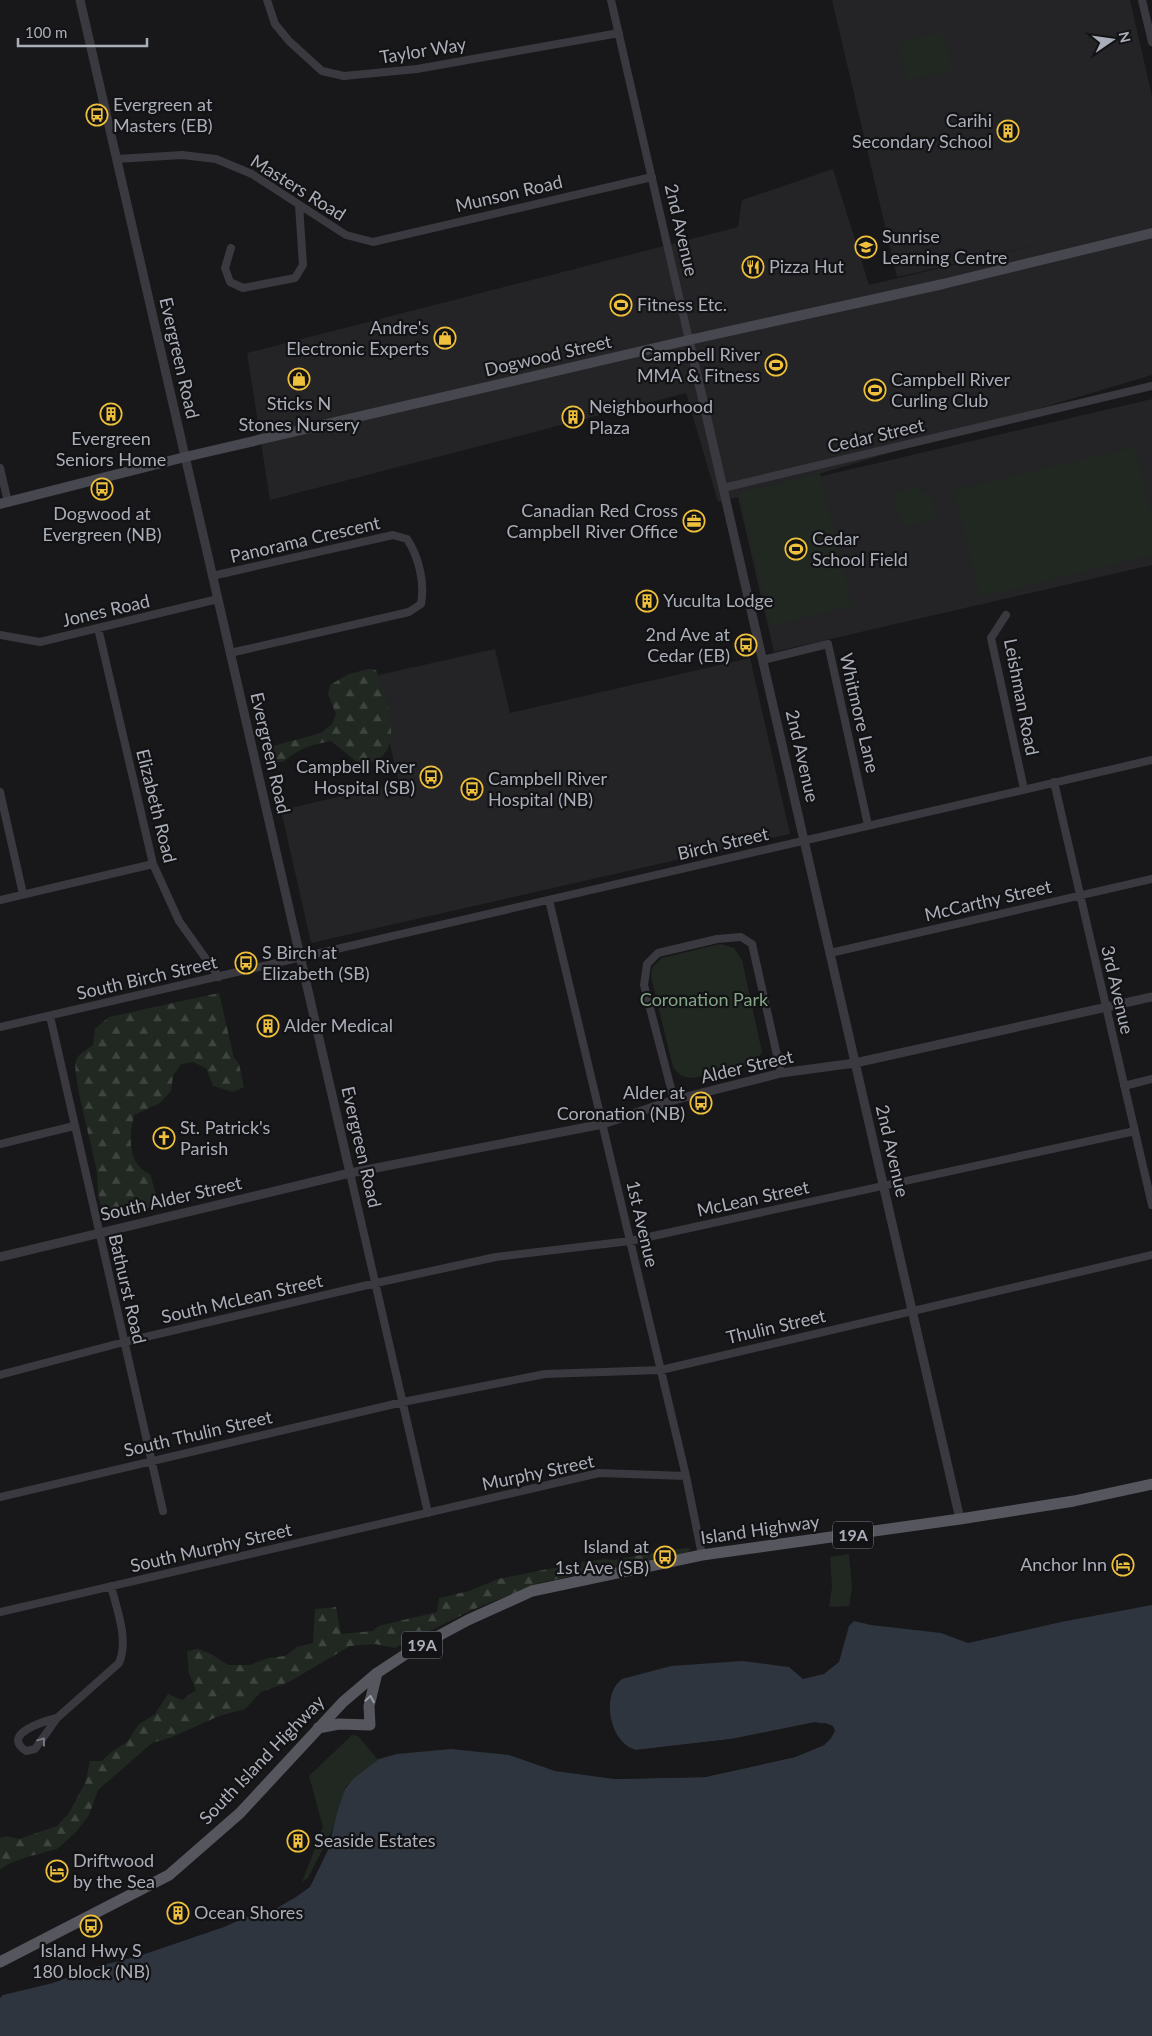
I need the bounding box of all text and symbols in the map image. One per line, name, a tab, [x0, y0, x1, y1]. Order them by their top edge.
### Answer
scale bar	[18, 15, 146, 47]
north arrow	[1087, 15, 1137, 65]
text: 100 m	[25, 23, 67, 41]
text: N	[1116, 30, 1135, 44]
street label: Taylor Way	[378, 32, 468, 68]
place label: Evergreen at Masters (EB)	[113, 93, 213, 136]
bus stop icon: Evergreen at Masters (EB)	[85, 103, 109, 127]
place label: Carihi Secondary School	[852, 109, 992, 152]
building icon: Carihi Secondary School	[996, 119, 1020, 143]
street label: Masters Road	[247, 149, 350, 225]
street label: Munson Road	[453, 170, 564, 216]
street label: 2nd Avenue	[661, 181, 703, 278]
place label: Sunrise Learning Centre	[882, 225, 1007, 268]
school or university icon: Sunrise Learning Centre	[854, 235, 878, 259]
restaurant icon: Pizza Hut	[741, 255, 765, 279]
place label: Pizza Hut	[769, 255, 845, 277]
sports icon: Fitness Etc.	[609, 293, 633, 317]
place label: Fitness Etc.	[637, 293, 727, 315]
street label: Evergreen Road	[155, 295, 205, 421]
place label: Andre's Electronic Experts	[286, 316, 429, 359]
shop icon: Andre's Electronic Experts	[433, 326, 457, 350]
street label: Dogwood Street	[482, 330, 614, 380]
place label: Campbell River MMA & Fitness	[637, 343, 760, 386]
sports icon: Campbell River MMA & Fitness	[764, 353, 788, 377]
shop icon: Sticks N Stones Nursery	[287, 367, 311, 391]
place label: Campbell River Curling Club	[891, 368, 1011, 411]
sports icon: Campbell River Curling Club	[863, 378, 887, 402]
place label: Sticks N Stones Nursery	[238, 392, 360, 435]
place label: Neighbourhood Plaza	[589, 395, 713, 438]
building icon: Evergreen Seniors Home	[99, 402, 123, 426]
building icon: Neighbourhood Plaza	[561, 405, 585, 429]
street label: Cedar Street	[825, 413, 927, 457]
place label: Evergreen Seniors Home	[56, 427, 166, 470]
bus stop icon: Dogwood at Evergreen (NB)	[90, 477, 114, 501]
place label: Canadian Red Cross Campbell River Office	[506, 499, 678, 542]
place label: Dogwood at Evergreen (NB)	[42, 502, 162, 545]
office icon: Canadian Red Cross Campbell River Office	[682, 509, 706, 533]
street label: Panorama Crescent	[228, 511, 382, 567]
place label: Cedar School Field	[812, 527, 908, 570]
sports icon: Cedar School Field	[784, 537, 808, 561]
street label: Jones Road	[60, 589, 152, 631]
building icon: Yuculta Lodge	[635, 589, 659, 613]
place label: Yuculta Lodge	[663, 589, 773, 611]
place label: 2nd Ave at Cedar (EB)	[646, 623, 731, 666]
bus stop icon: 2nd Ave at Cedar (EB)	[734, 633, 758, 657]
street label: Leishman Road	[1000, 637, 1044, 757]
street label: Whitmore Lane	[835, 651, 884, 775]
street label: Evergreen Road	[246, 690, 296, 816]
street label: 2nd Avenue	[782, 707, 824, 804]
street label: Elizabeth Road	[132, 747, 182, 865]
place label: Campbell River Hospital (SB)	[296, 755, 415, 798]
bus stop icon: Campbell River Hospital (SB)	[419, 765, 443, 789]
place label: Campbell River Hospital (NB)	[488, 767, 608, 810]
bus stop icon: Campbell River Hospital (NB)	[460, 777, 484, 801]
street label: Birch Street	[675, 822, 771, 864]
street label: McCarthy Street	[922, 875, 1054, 925]
place label: S Birch at Elizabeth (SB)	[262, 941, 370, 984]
street label: 3rd Avenue	[1097, 943, 1139, 1036]
street label: South Birch Street	[74, 950, 220, 1004]
bus stop icon: S Birch at Elizabeth (SB)	[234, 951, 258, 975]
park label: Coronation Park	[640, 988, 769, 1010]
building icon: Alder Medical	[256, 1014, 280, 1038]
place label: Alder Medical	[284, 1014, 393, 1036]
street label: Alder Street	[698, 1045, 796, 1087]
place label: Alder at Coronation (NB)	[557, 1081, 686, 1124]
street label: Evergreen Road	[337, 1084, 387, 1210]
bus stop icon: Alder at Coronation (NB)	[689, 1091, 713, 1115]
street label: 2nd Avenue	[872, 1102, 914, 1199]
place label: St. Patrick's Parish	[180, 1116, 271, 1159]
church icon: St. Patrick's Parish	[152, 1126, 176, 1150]
street label: South Alder Street	[98, 1171, 244, 1225]
street label: McLean Street	[695, 1175, 811, 1221]
street label: 1st Avenue	[622, 1178, 664, 1269]
street label: Bathurst Road	[105, 1232, 151, 1346]
street label: South McLean Street	[159, 1269, 325, 1327]
street label: Thulin Street	[724, 1304, 828, 1348]
street label: South Thulin Street	[121, 1405, 275, 1461]
street label: Murphy Street	[480, 1449, 596, 1495]
street label: Island Highway	[699, 1510, 821, 1548]
street label: South Murphy Street	[128, 1518, 294, 1576]
road number: 19A	[833, 1522, 873, 1548]
place label: Island at 1st Ave (SB)	[555, 1535, 650, 1578]
bus stop icon: Island at 1st Ave (SB)	[653, 1545, 677, 1569]
place label: Anchor Inn	[1020, 1553, 1107, 1575]
hotel icon: Anchor Inn	[1111, 1553, 1135, 1577]
road number: 19A	[402, 1632, 442, 1658]
street label: South Island Highway	[194, 1690, 329, 1828]
one-way arrow	[365, 1694, 375, 1703]
one-way arrow	[36, 1738, 44, 1747]
building icon: Seaside Estates	[286, 1829, 310, 1853]
place label: Seaside Estates	[314, 1829, 436, 1851]
place label: Driftwood by the Sea	[73, 1849, 155, 1892]
hotel icon: Driftwood by the Sea	[45, 1859, 69, 1883]
building icon: Ocean Shores	[166, 1901, 190, 1925]
place label: Ocean Shores	[194, 1901, 303, 1923]
bus stop icon: Island Hwy S 180 block (NB)	[79, 1914, 103, 1938]
place label: Island Hwy S 180 block (NB)	[32, 1939, 150, 1982]

